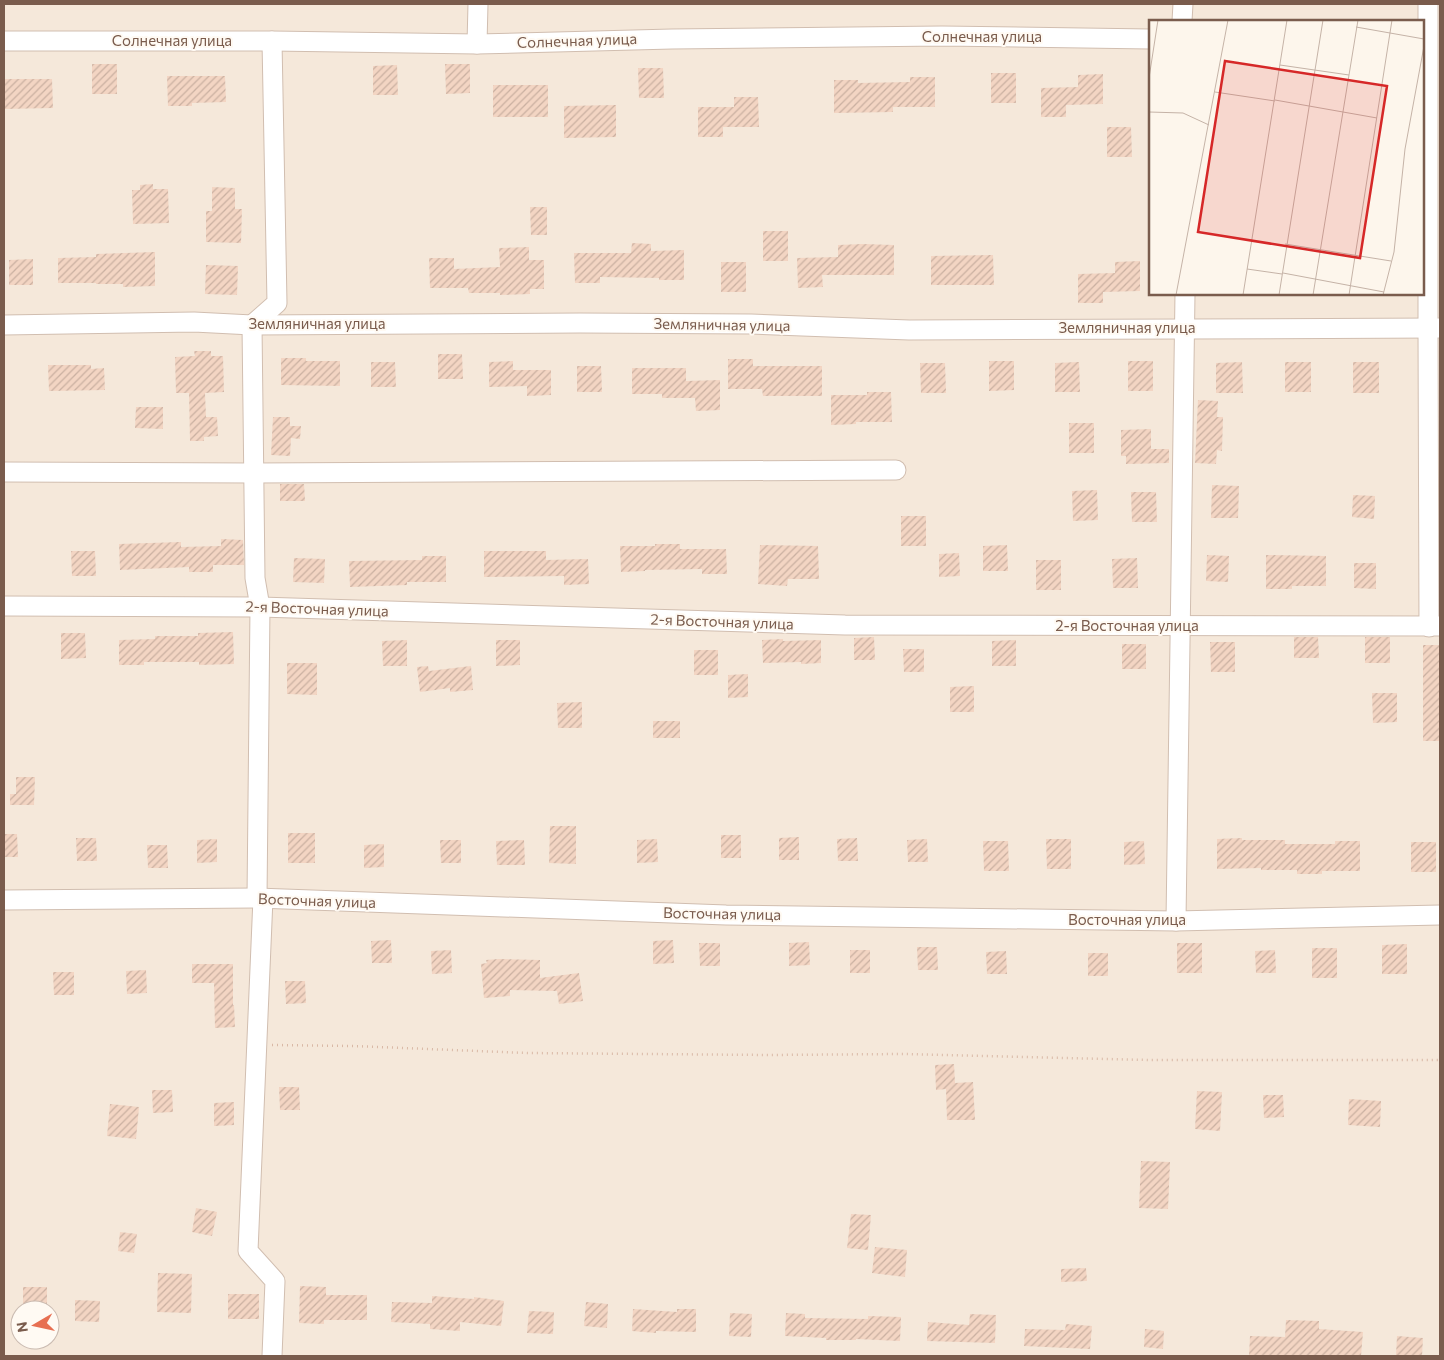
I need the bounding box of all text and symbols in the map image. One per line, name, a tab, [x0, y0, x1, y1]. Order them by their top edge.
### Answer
inset map	[1149, 20, 1424, 295]
street label: Солнечная улица	[922, 27, 1042, 45]
street label: Солнечная улица	[517, 29, 637, 51]
street label: Солнечная улица	[112, 31, 232, 49]
street label: Земляничная улица	[249, 314, 385, 332]
street label: Земляничная улица	[653, 314, 791, 334]
street label: Земляничная улица	[1059, 318, 1195, 336]
street label: 2-я Восточная улица	[245, 597, 389, 619]
street label: 2-я Восточная улица	[650, 610, 794, 632]
street label: 2-я Восточная улица	[1055, 616, 1199, 634]
street label: Восточная улица	[258, 889, 376, 911]
street label: Восточная улица	[663, 903, 781, 923]
street label: Восточная улица	[1068, 910, 1186, 928]
north arrow	[10, 1300, 60, 1350]
text: N	[12, 1321, 31, 1334]

